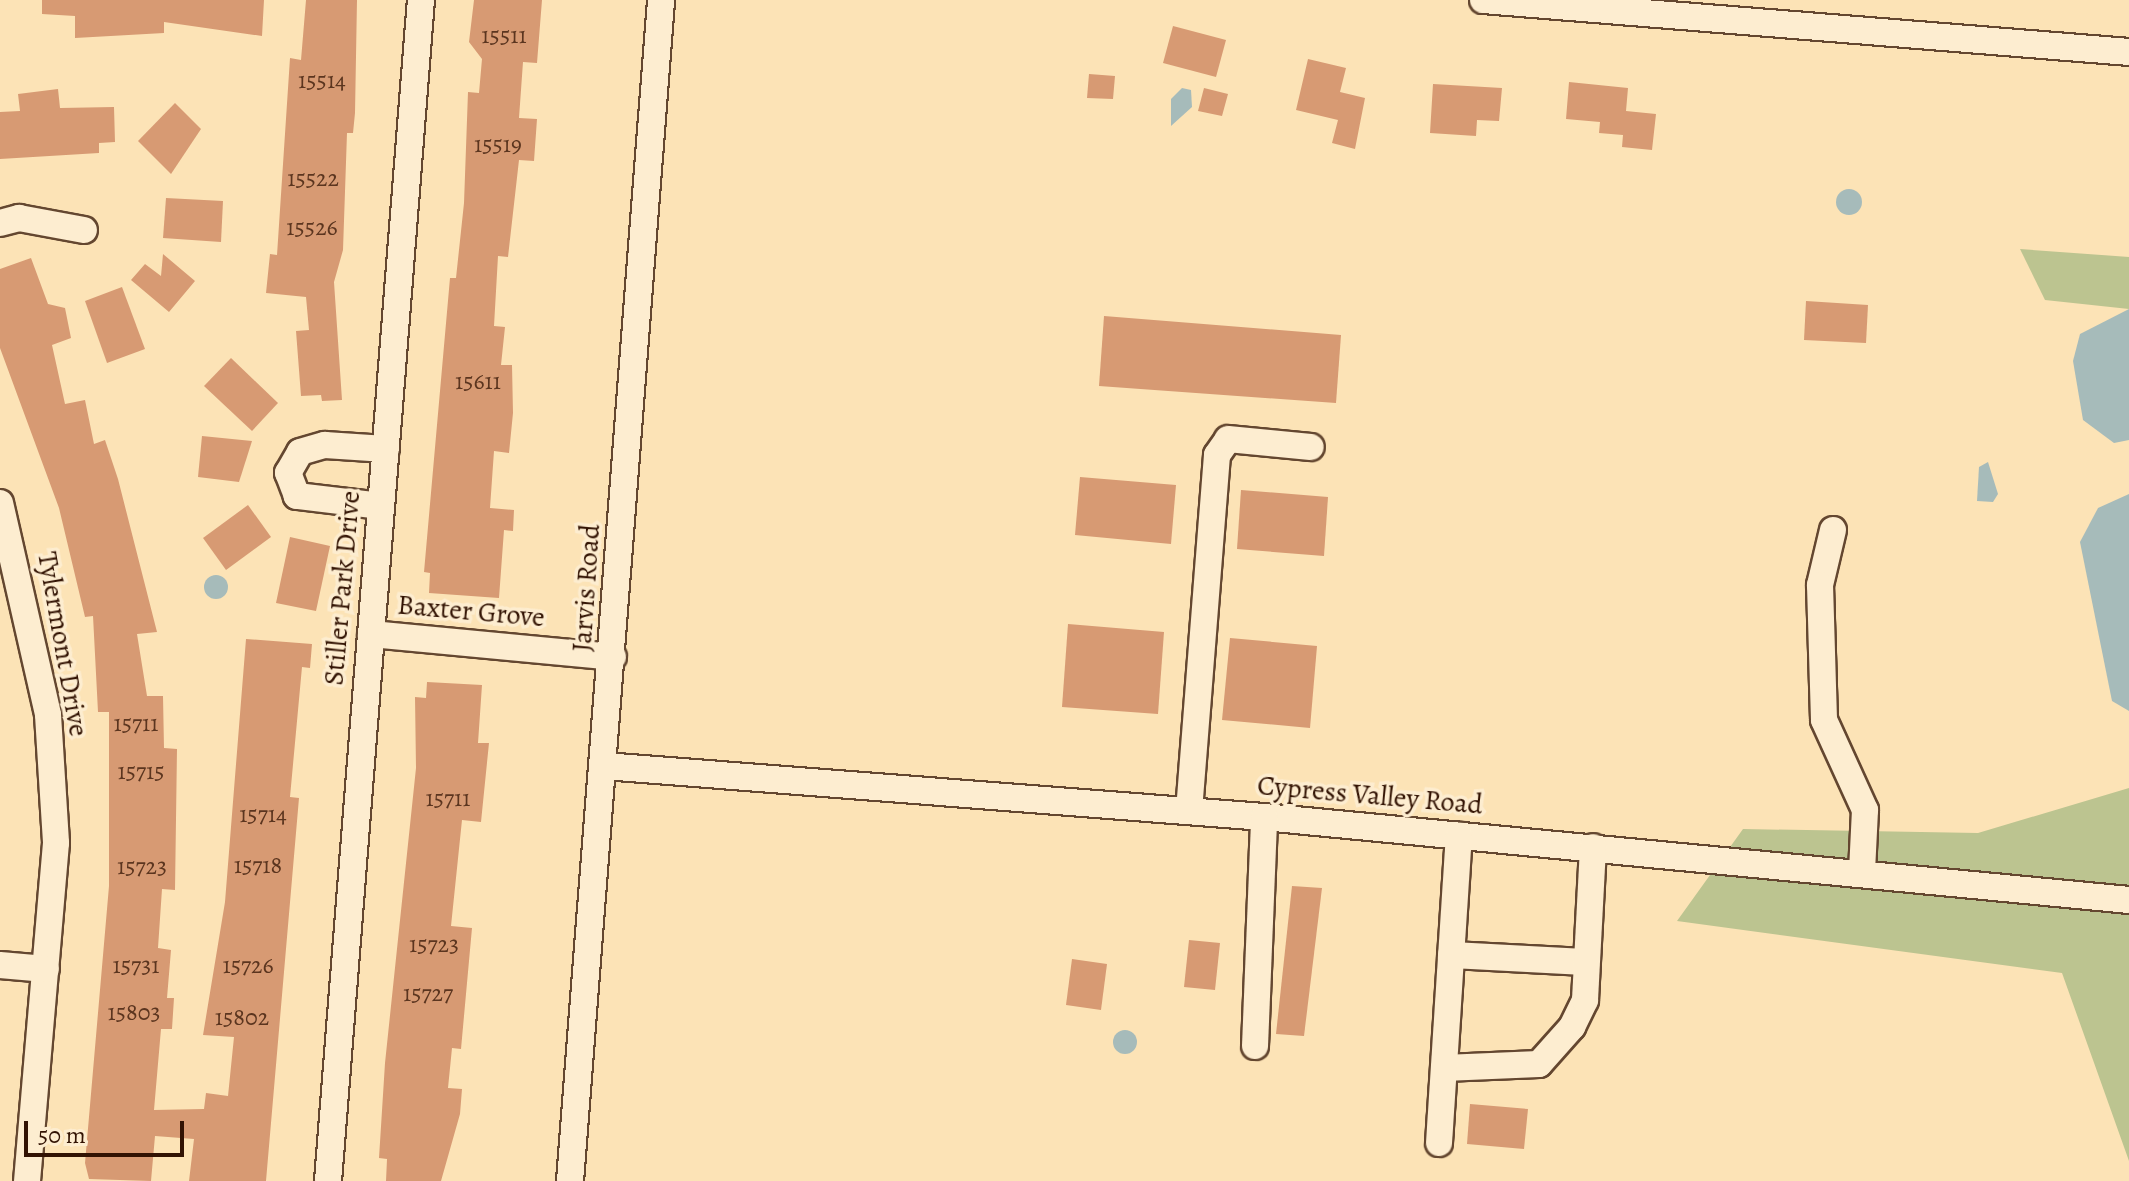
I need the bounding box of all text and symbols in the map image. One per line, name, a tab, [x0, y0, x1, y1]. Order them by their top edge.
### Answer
house number: 15511	[481, 22, 527, 50]
house number: 15514	[298, 67, 346, 95]
house number: 15519	[474, 131, 522, 159]
house number: 15522	[287, 165, 339, 193]
house number: 15526	[286, 214, 338, 242]
house number: 15611	[455, 368, 501, 396]
street label: Stiller Park Drive	[317, 489, 367, 687]
street label: Jarvis Road	[565, 523, 607, 653]
street label: Tylermont Drive	[30, 549, 96, 739]
street label: Baxter Grove	[396, 588, 546, 634]
house number: 15711	[113, 710, 159, 738]
house number: 15715	[117, 758, 165, 786]
street label: Cypress Valley Road	[1256, 768, 1484, 822]
house number: 15711	[425, 785, 471, 813]
house number: 15714	[239, 801, 287, 829]
house number: 15718	[234, 852, 282, 880]
house number: 15723	[117, 853, 167, 881]
house number: 15723	[409, 931, 459, 959]
house number: 15731	[113, 952, 159, 980]
house number: 15726	[222, 952, 274, 980]
house number: 15727	[403, 980, 453, 1008]
house number: 15803	[108, 999, 160, 1027]
house number: 15802	[215, 1004, 269, 1032]
scale bar	[28, 1105, 188, 1155]
text: 50 m	[38, 1119, 86, 1151]

